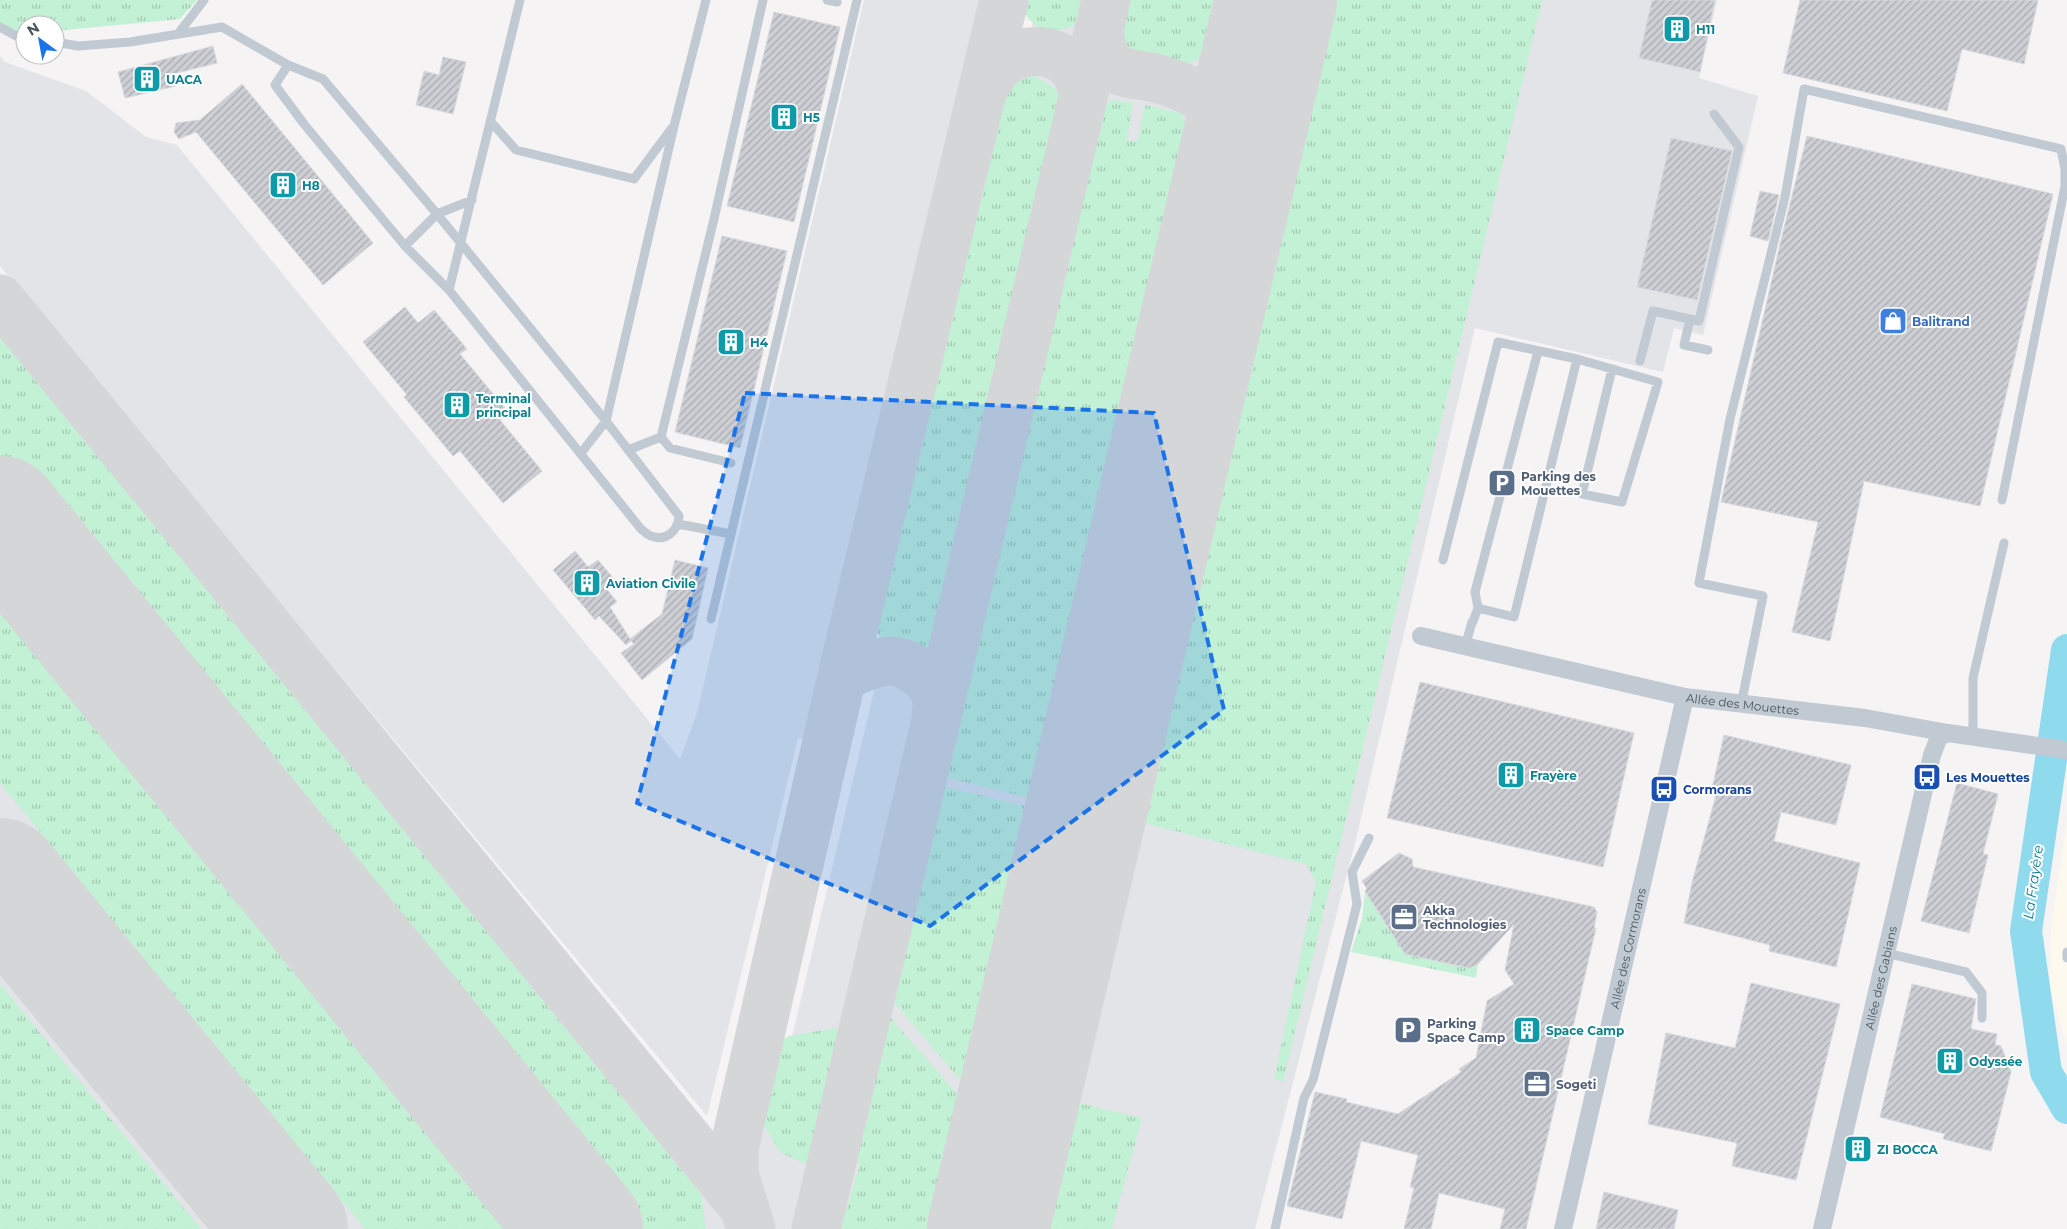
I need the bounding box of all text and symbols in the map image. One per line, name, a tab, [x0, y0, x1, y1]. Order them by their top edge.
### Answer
building icon: H11	[1662, 14, 1692, 44]
north arrow	[15, 15, 65, 65]
text: N	[24, 18, 43, 40]
place label: H11	[1696, 22, 1715, 37]
building icon: UACA	[132, 64, 162, 94]
place label: UACA	[166, 72, 203, 87]
building icon: H5	[769, 102, 799, 132]
place label: H5	[803, 110, 820, 125]
building icon: H8	[268, 170, 298, 200]
place label: H8	[302, 178, 320, 193]
shop icon: Balitrand	[1878, 306, 1908, 336]
place label: Balitrand	[1912, 314, 1970, 329]
building icon: H4	[716, 327, 746, 357]
place label: H4	[750, 335, 769, 350]
building icon: Terminal principal	[442, 390, 472, 420]
place label: Terminal principal	[476, 391, 531, 420]
parking icon: Parking des Mouettes	[1487, 468, 1517, 498]
place label: Parking des Mouettes	[1521, 469, 1597, 498]
building icon: Aviation Civile	[572, 568, 602, 598]
place label: Aviation Civile	[605, 576, 696, 591]
street label: Allée des Mouettes	[1685, 690, 1800, 718]
building icon: Frayère	[1496, 760, 1526, 790]
bus stop icon: Les Mouettes	[1912, 762, 1942, 792]
place label: Frayère	[1530, 768, 1577, 783]
place label: Les Mouettes	[1946, 770, 2030, 785]
bus stop icon: Cormorans	[1649, 774, 1679, 804]
place label: Cormorans	[1683, 782, 1752, 797]
water label: La Frayère	[2019, 844, 2047, 920]
street label: Allée des Cormorans	[1606, 886, 1648, 1010]
office icon: Akka Technologies	[1389, 902, 1419, 932]
place label: Akka Technologies	[1422, 903, 1507, 932]
street label: Allée des Gabians	[1861, 924, 1900, 1031]
parking icon: Parking Space Camp	[1393, 1015, 1423, 1045]
building icon: Space Camp	[1512, 1015, 1542, 1045]
place label: Parking Space Camp	[1427, 1016, 1505, 1045]
place label: Space Camp	[1546, 1023, 1624, 1038]
building icon: Odyssée	[1935, 1046, 1965, 1076]
place label: Odyssée	[1969, 1054, 2023, 1069]
office icon: Sogeti	[1522, 1069, 1552, 1099]
place label: Sogeti	[1556, 1077, 1596, 1092]
building icon: ZI BOCCA	[1843, 1134, 1873, 1164]
place label: ZI BOCCA	[1877, 1142, 1939, 1157]

